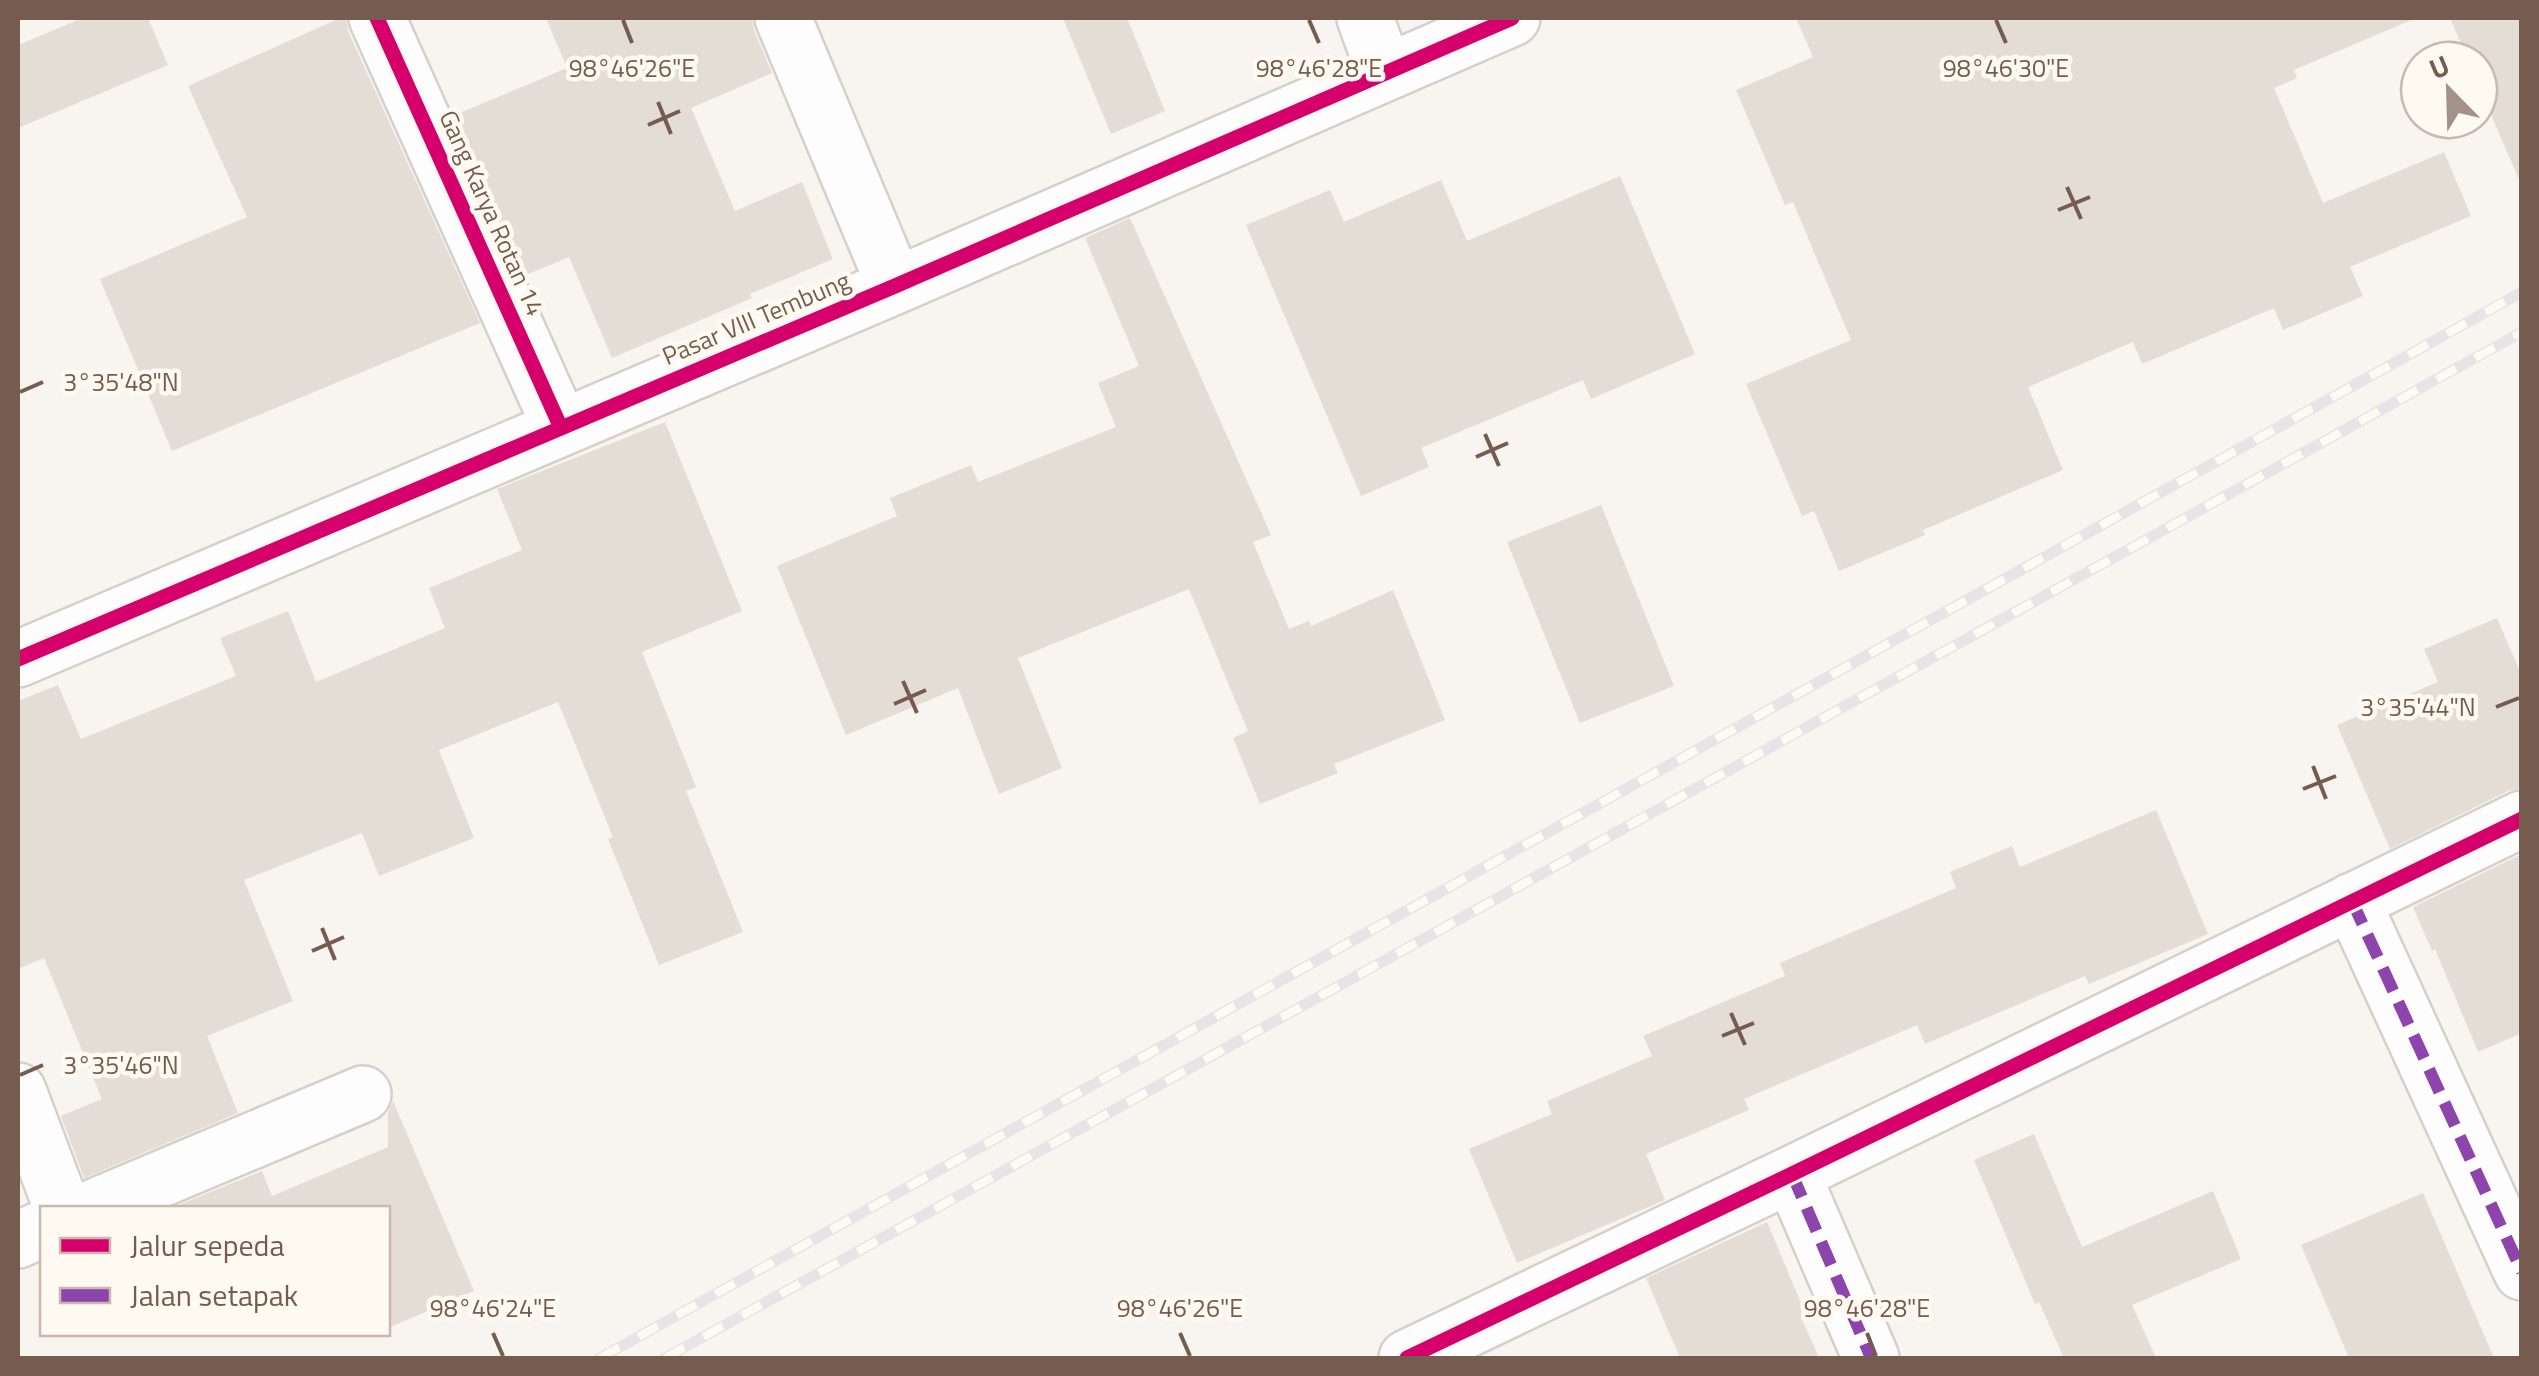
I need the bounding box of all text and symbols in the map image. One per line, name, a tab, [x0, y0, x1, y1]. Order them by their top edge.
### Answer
north arrow	[2399, 40, 2499, 140]
text: U	[2422, 43, 2456, 90]
text: 98°46'26"E	[569, 49, 695, 87]
text: 98°46'28"E	[1256, 49, 1382, 87]
text: 98°46'30"E	[1943, 49, 2069, 87]
street label: Gang Karya Rotan 14	[430, 104, 554, 322]
street label: Pasar VIII Tembung	[656, 261, 856, 375]
text: 3°35'48"N	[63, 363, 179, 401]
text: 3°35'44"N	[2360, 688, 2476, 726]
text: 3°35'46"N	[63, 1046, 179, 1084]
legend	[40, 1206, 390, 1336]
text: Jalur sepeda	[130, 1222, 285, 1268]
text: Jalan setapak	[130, 1272, 298, 1318]
text: 98°46'24"E	[430, 1289, 556, 1327]
text: 98°46'26"E	[1117, 1289, 1243, 1327]
text: 98°46'28"E	[1804, 1289, 1930, 1327]

